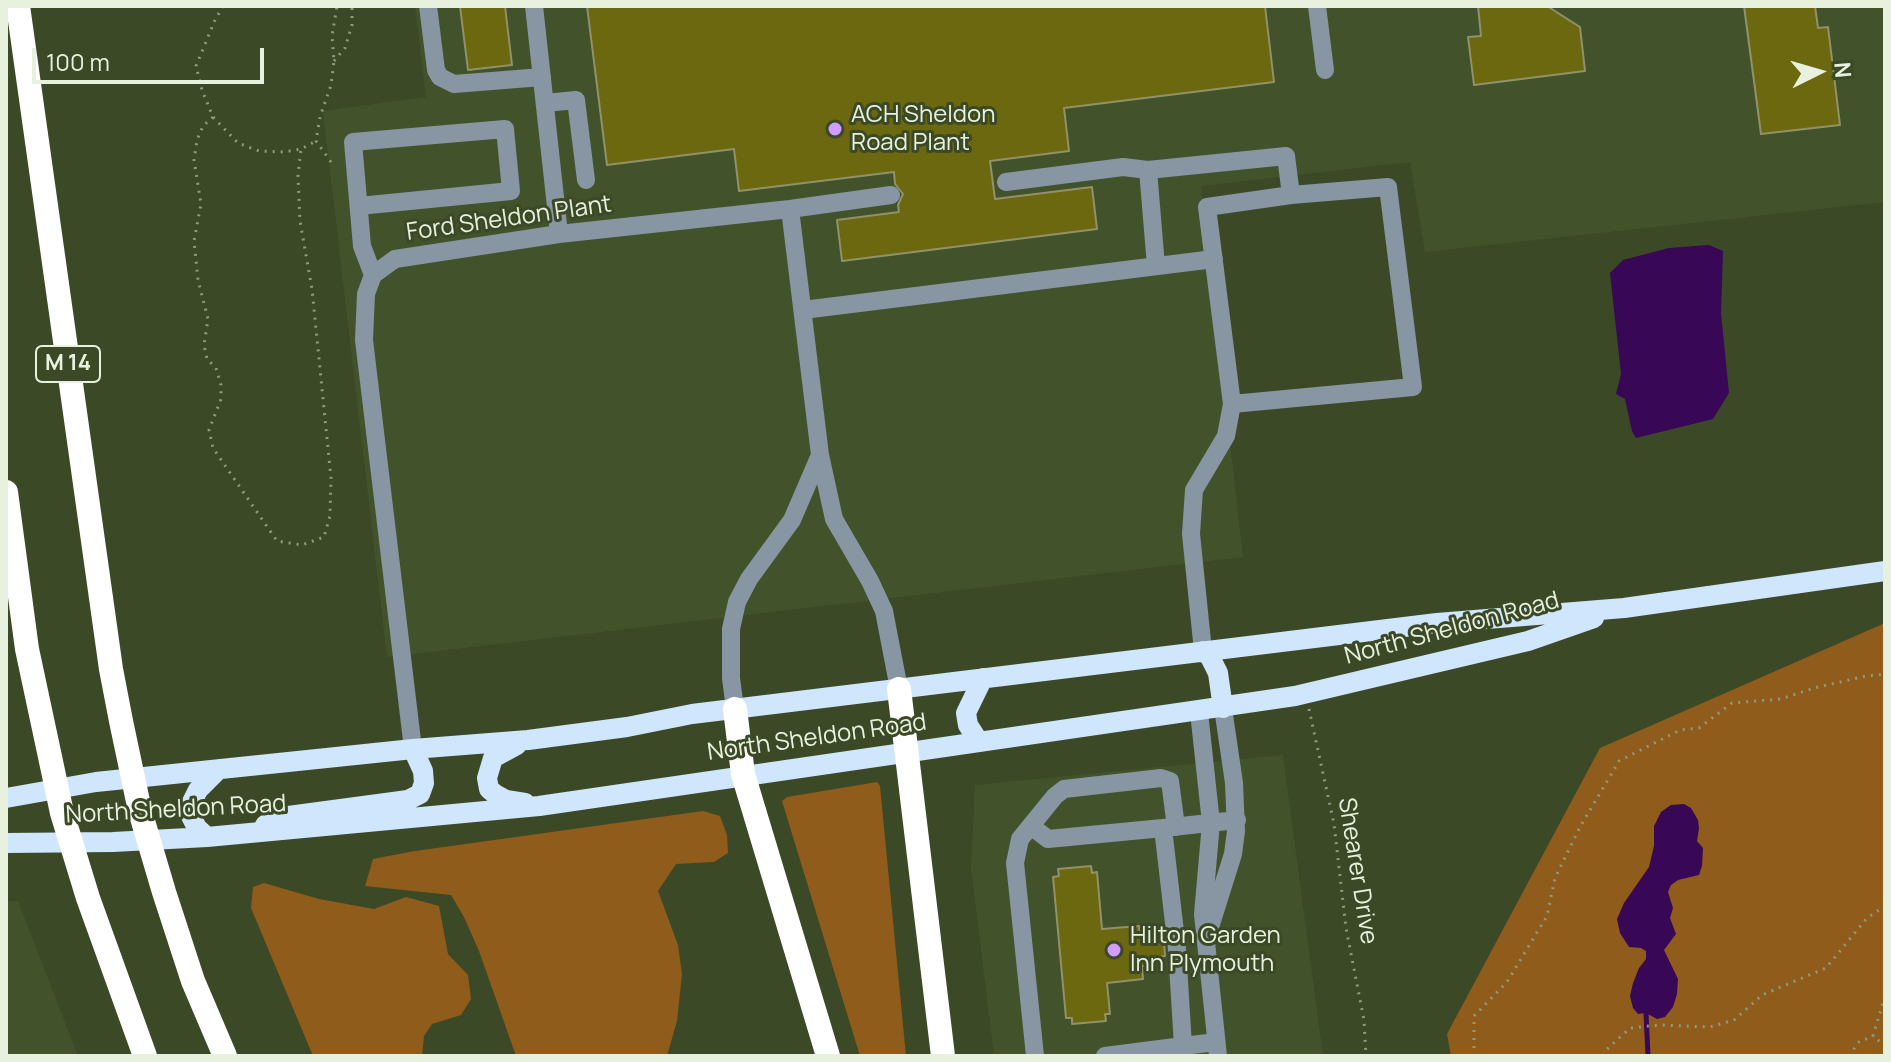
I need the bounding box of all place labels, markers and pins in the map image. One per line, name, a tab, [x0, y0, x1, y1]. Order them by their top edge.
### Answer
place label: ACH Sheldon Road Plant	[851, 101, 995, 157]
marker: ACH Sheldon Road Plant	[826, 120, 844, 138]
place label: Hilton Garden Inn Plymouth	[1130, 922, 1281, 978]
marker: Hilton Garden Inn Plymouth	[1105, 941, 1123, 959]

